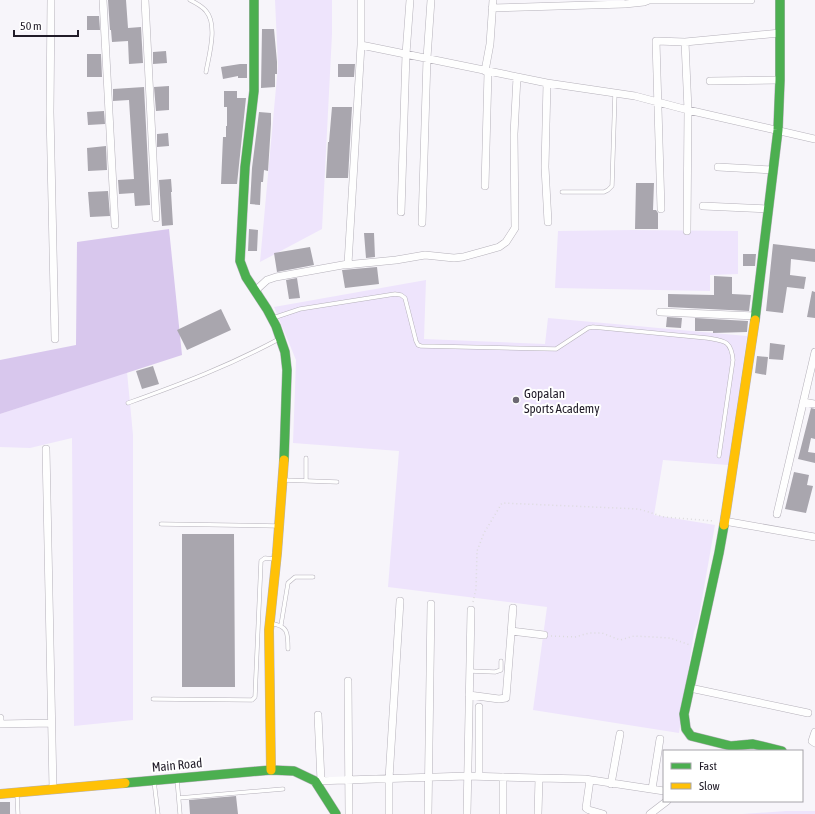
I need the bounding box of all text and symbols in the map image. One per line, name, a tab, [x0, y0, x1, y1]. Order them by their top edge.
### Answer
scale bar	[14, 12, 78, 38]
text: 50 m	[20, 19, 42, 33]
place label: Gopalan Sports Academy	[524, 386, 600, 416]
marker: Gopalan Sports Academy	[511, 395, 521, 405]
legend	[663, 750, 803, 802]
street label: Main Road	[151, 755, 203, 775]
text: Fast	[699, 759, 717, 773]
text: Slow	[699, 779, 720, 793]

